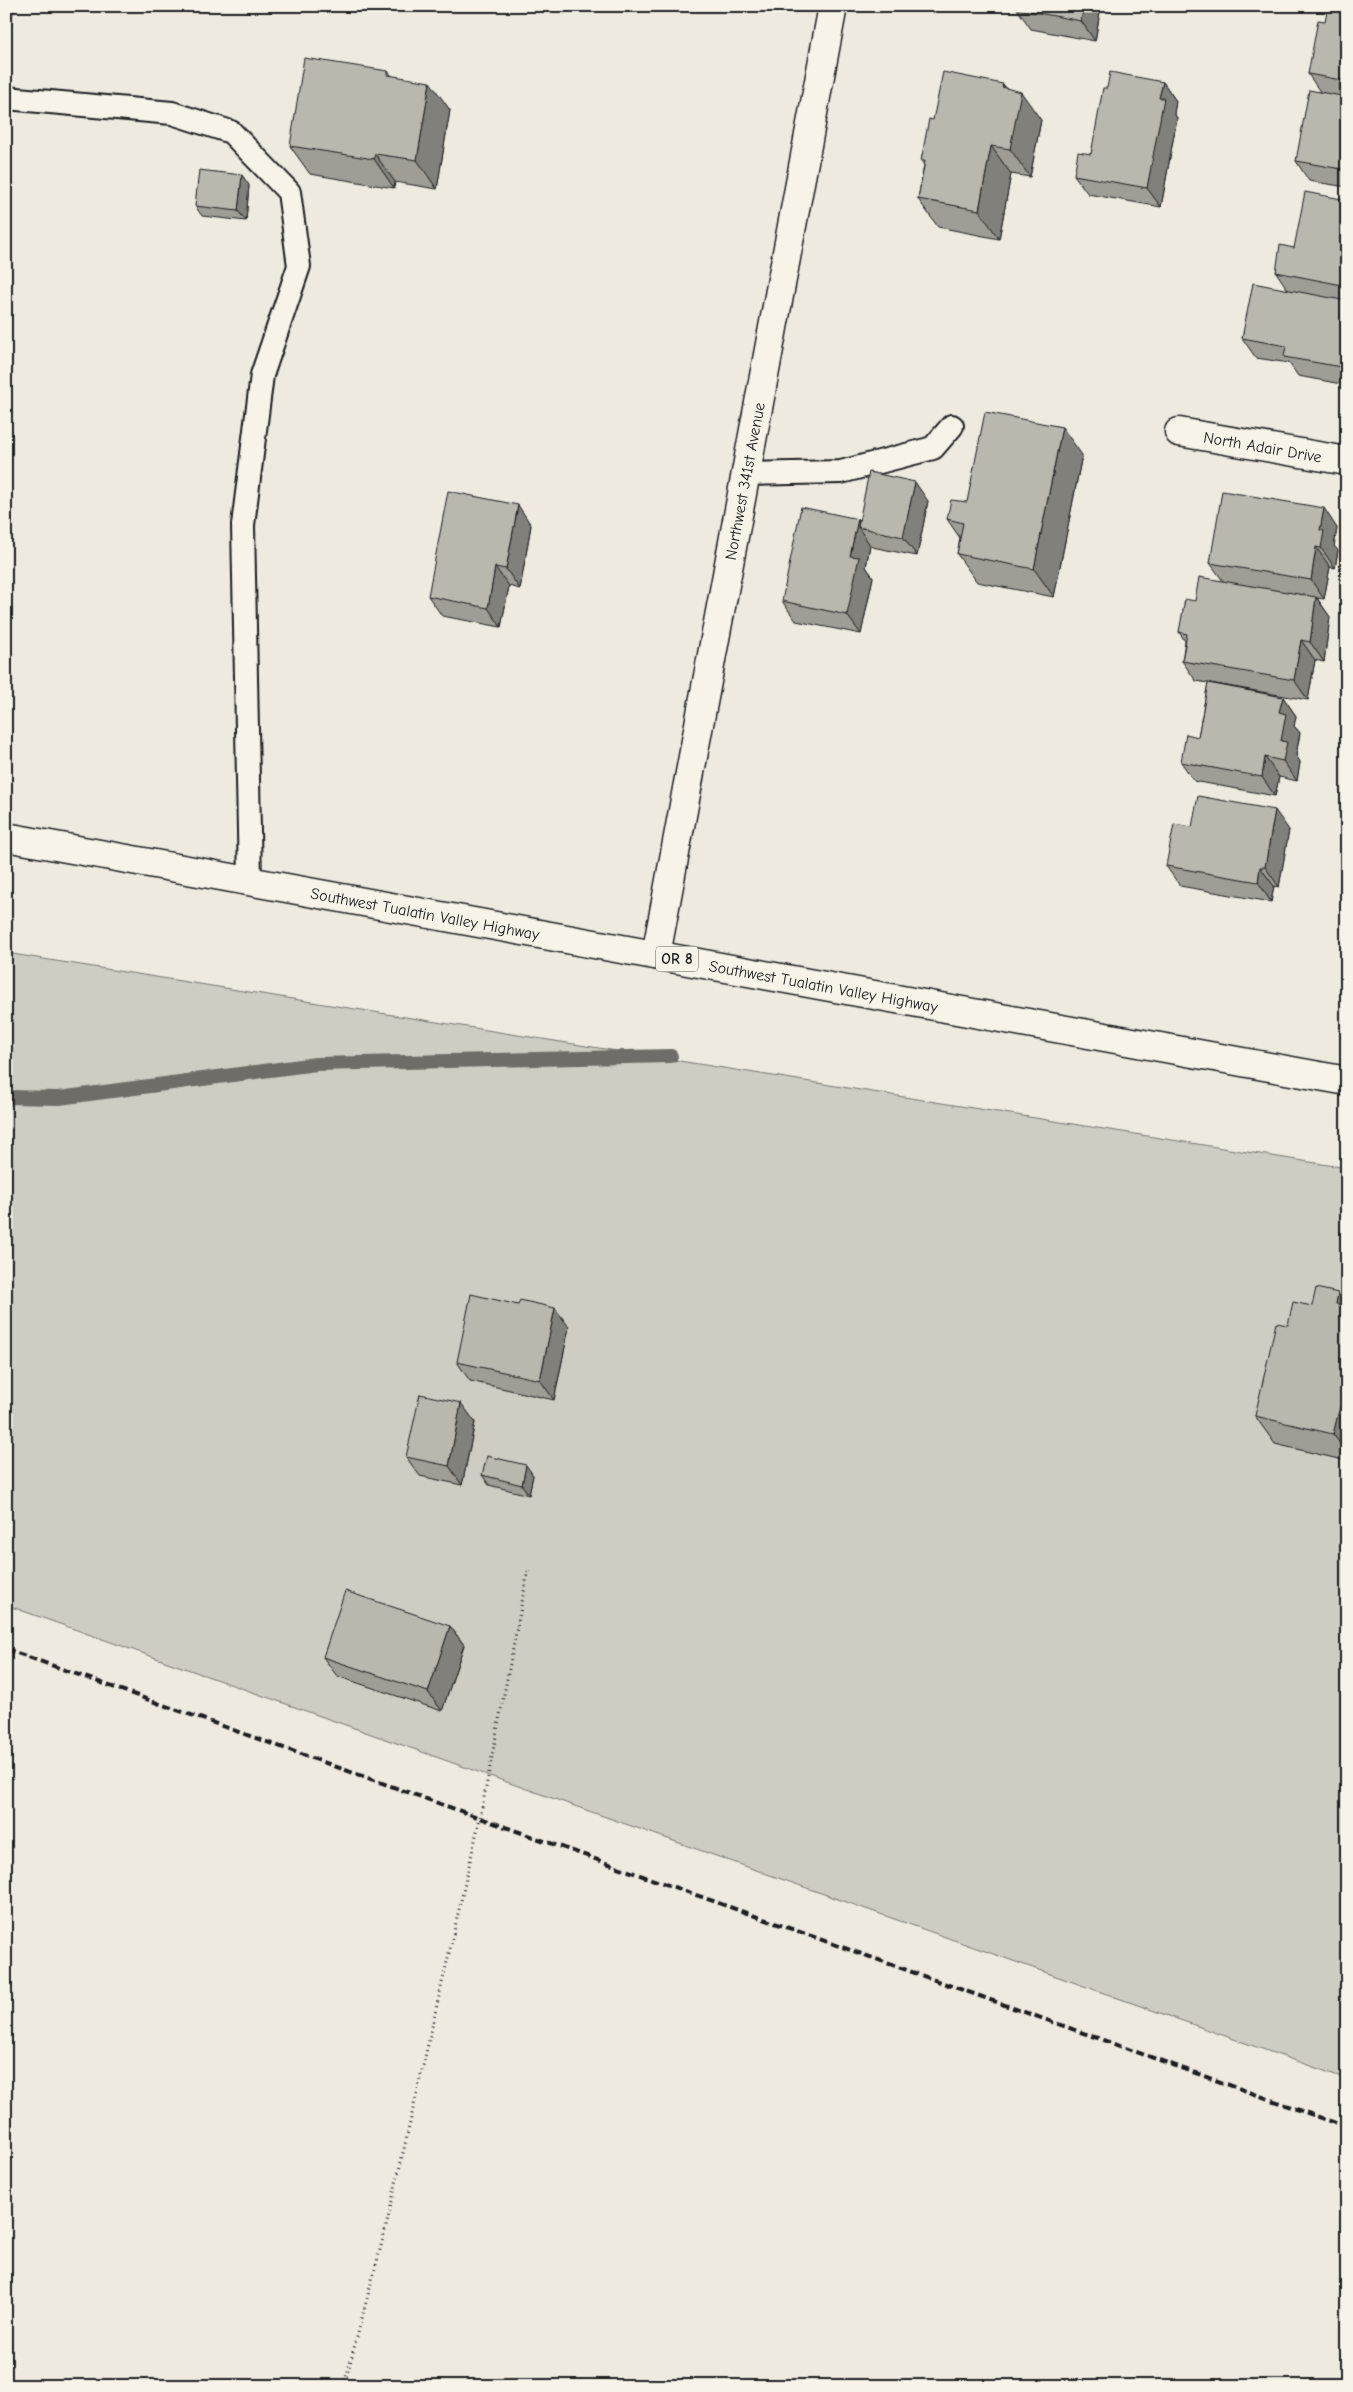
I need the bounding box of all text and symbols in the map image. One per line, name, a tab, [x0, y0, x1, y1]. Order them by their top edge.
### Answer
street label: Northwest 341st Avenue	[722, 401, 769, 562]
street label: North Adair Drive	[1202, 428, 1323, 466]
street label: Southwest Tualatin Valley Highway	[309, 885, 542, 944]
road number: OR 8	[656, 946, 698, 972]
street label: Southwest Tualatin Valley Highway	[708, 957, 940, 1017]

